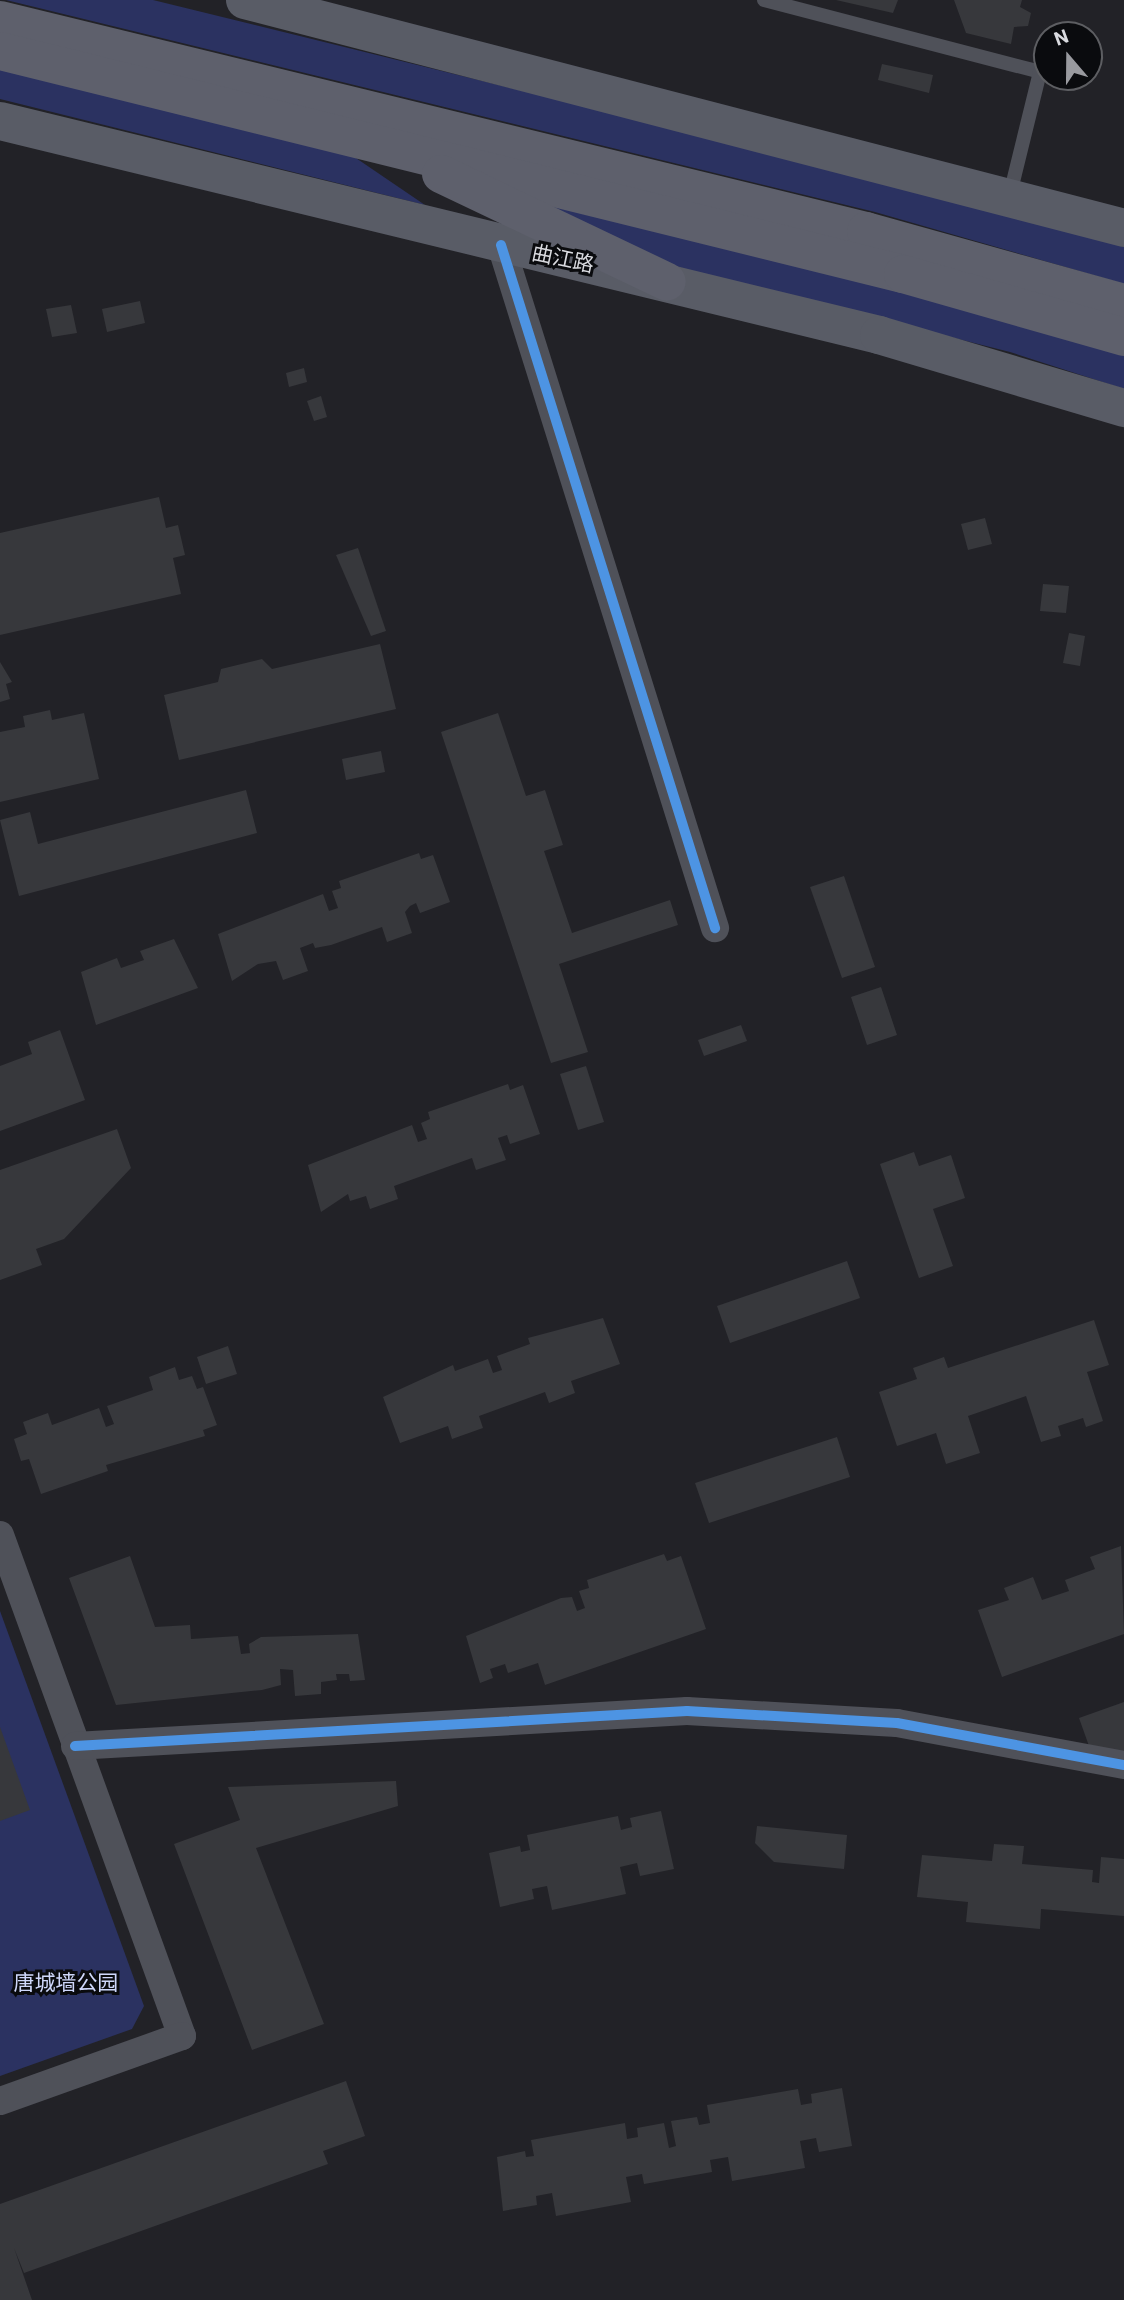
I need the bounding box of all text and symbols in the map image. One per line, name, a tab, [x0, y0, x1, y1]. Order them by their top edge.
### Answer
north arrow	[1033, 21, 1103, 91]
text: N	[1051, 25, 1072, 51]
street label: 曲江路	[530, 240, 596, 278]
park label: 唐城墙公园	[14, 1970, 118, 1996]

